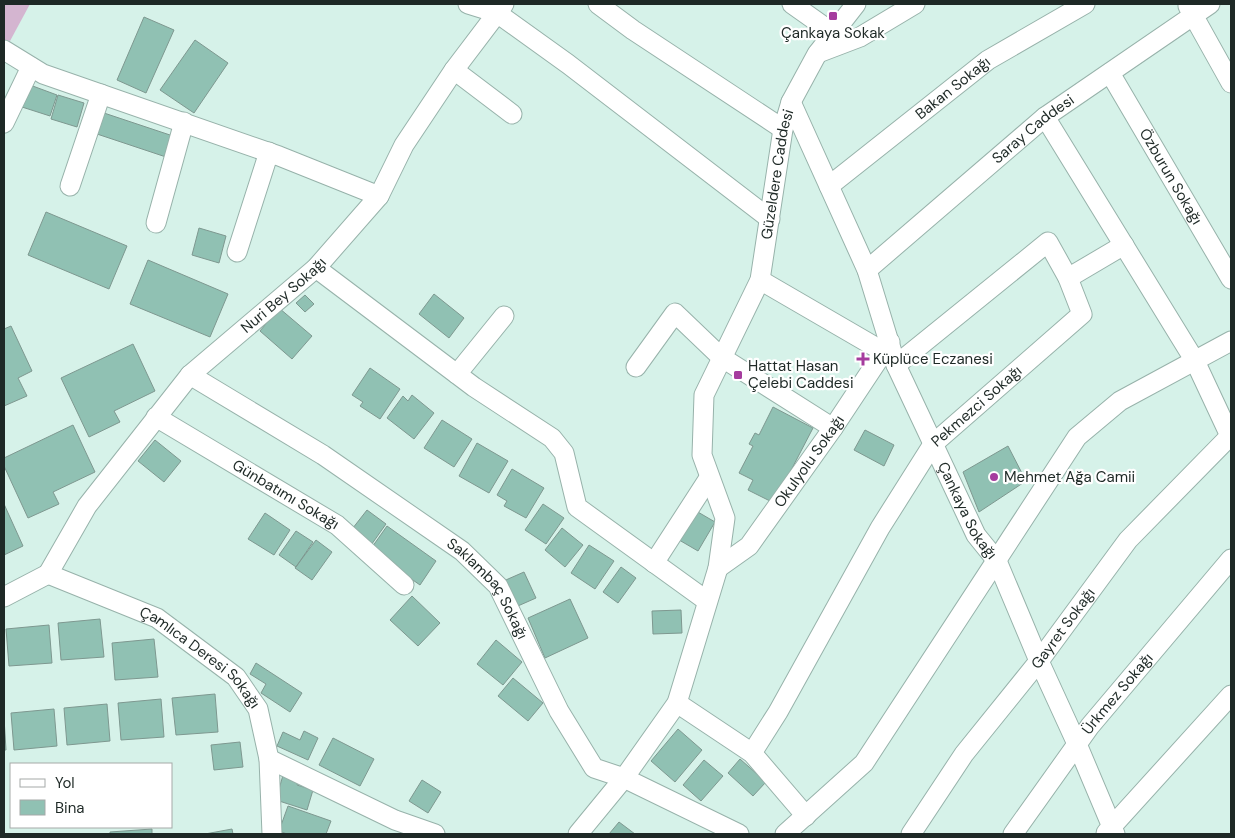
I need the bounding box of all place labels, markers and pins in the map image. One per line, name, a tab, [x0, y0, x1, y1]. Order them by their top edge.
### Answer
marker: Çankaya Sokak	[827, 10, 839, 22]
place label: Çankaya Sokak	[781, 23, 885, 43]
place label: Küplüce Eczanesi	[873, 349, 993, 369]
marker: Küplüce Eczanesi	[857, 353, 869, 365]
place label: Hattat Hasan Çelebi Caddesi	[748, 356, 854, 393]
marker: Hattat Hasan Çelebi Caddesi	[732, 369, 744, 381]
place label: Mehmet Ağa Camii	[1004, 467, 1135, 487]
marker: Mehmet Ağa Camii	[988, 471, 1000, 483]

